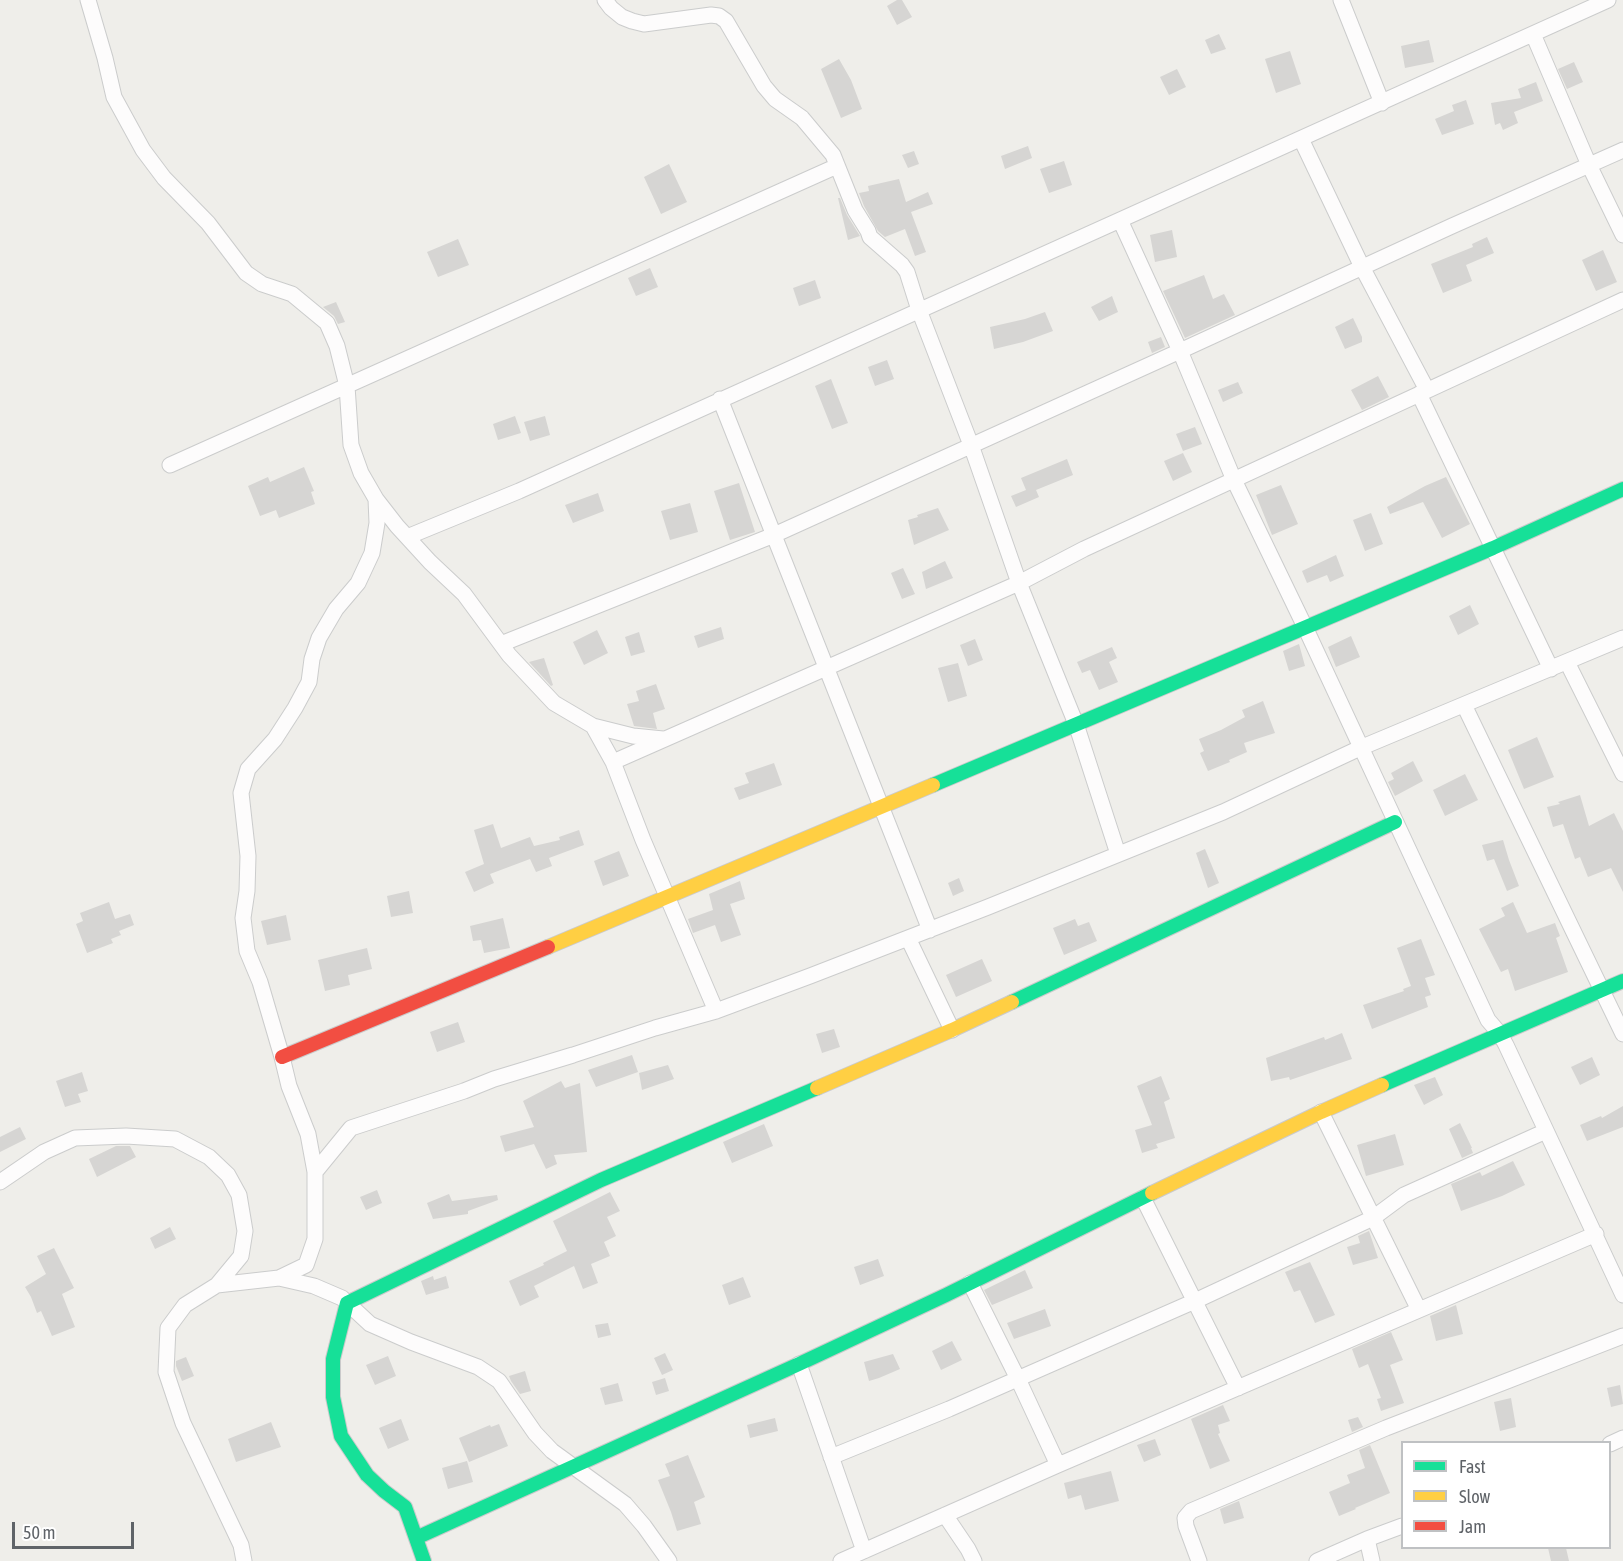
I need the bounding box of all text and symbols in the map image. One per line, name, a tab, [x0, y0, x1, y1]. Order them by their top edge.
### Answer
legend	[1401, 1441, 1611, 1549]
text: Fast	[1459, 1456, 1486, 1477]
text: Slow	[1459, 1486, 1490, 1507]
scale bar	[15, 1510, 136, 1548]
text: Jam	[1459, 1516, 1486, 1537]
text: 50 m	[23, 1522, 55, 1543]

